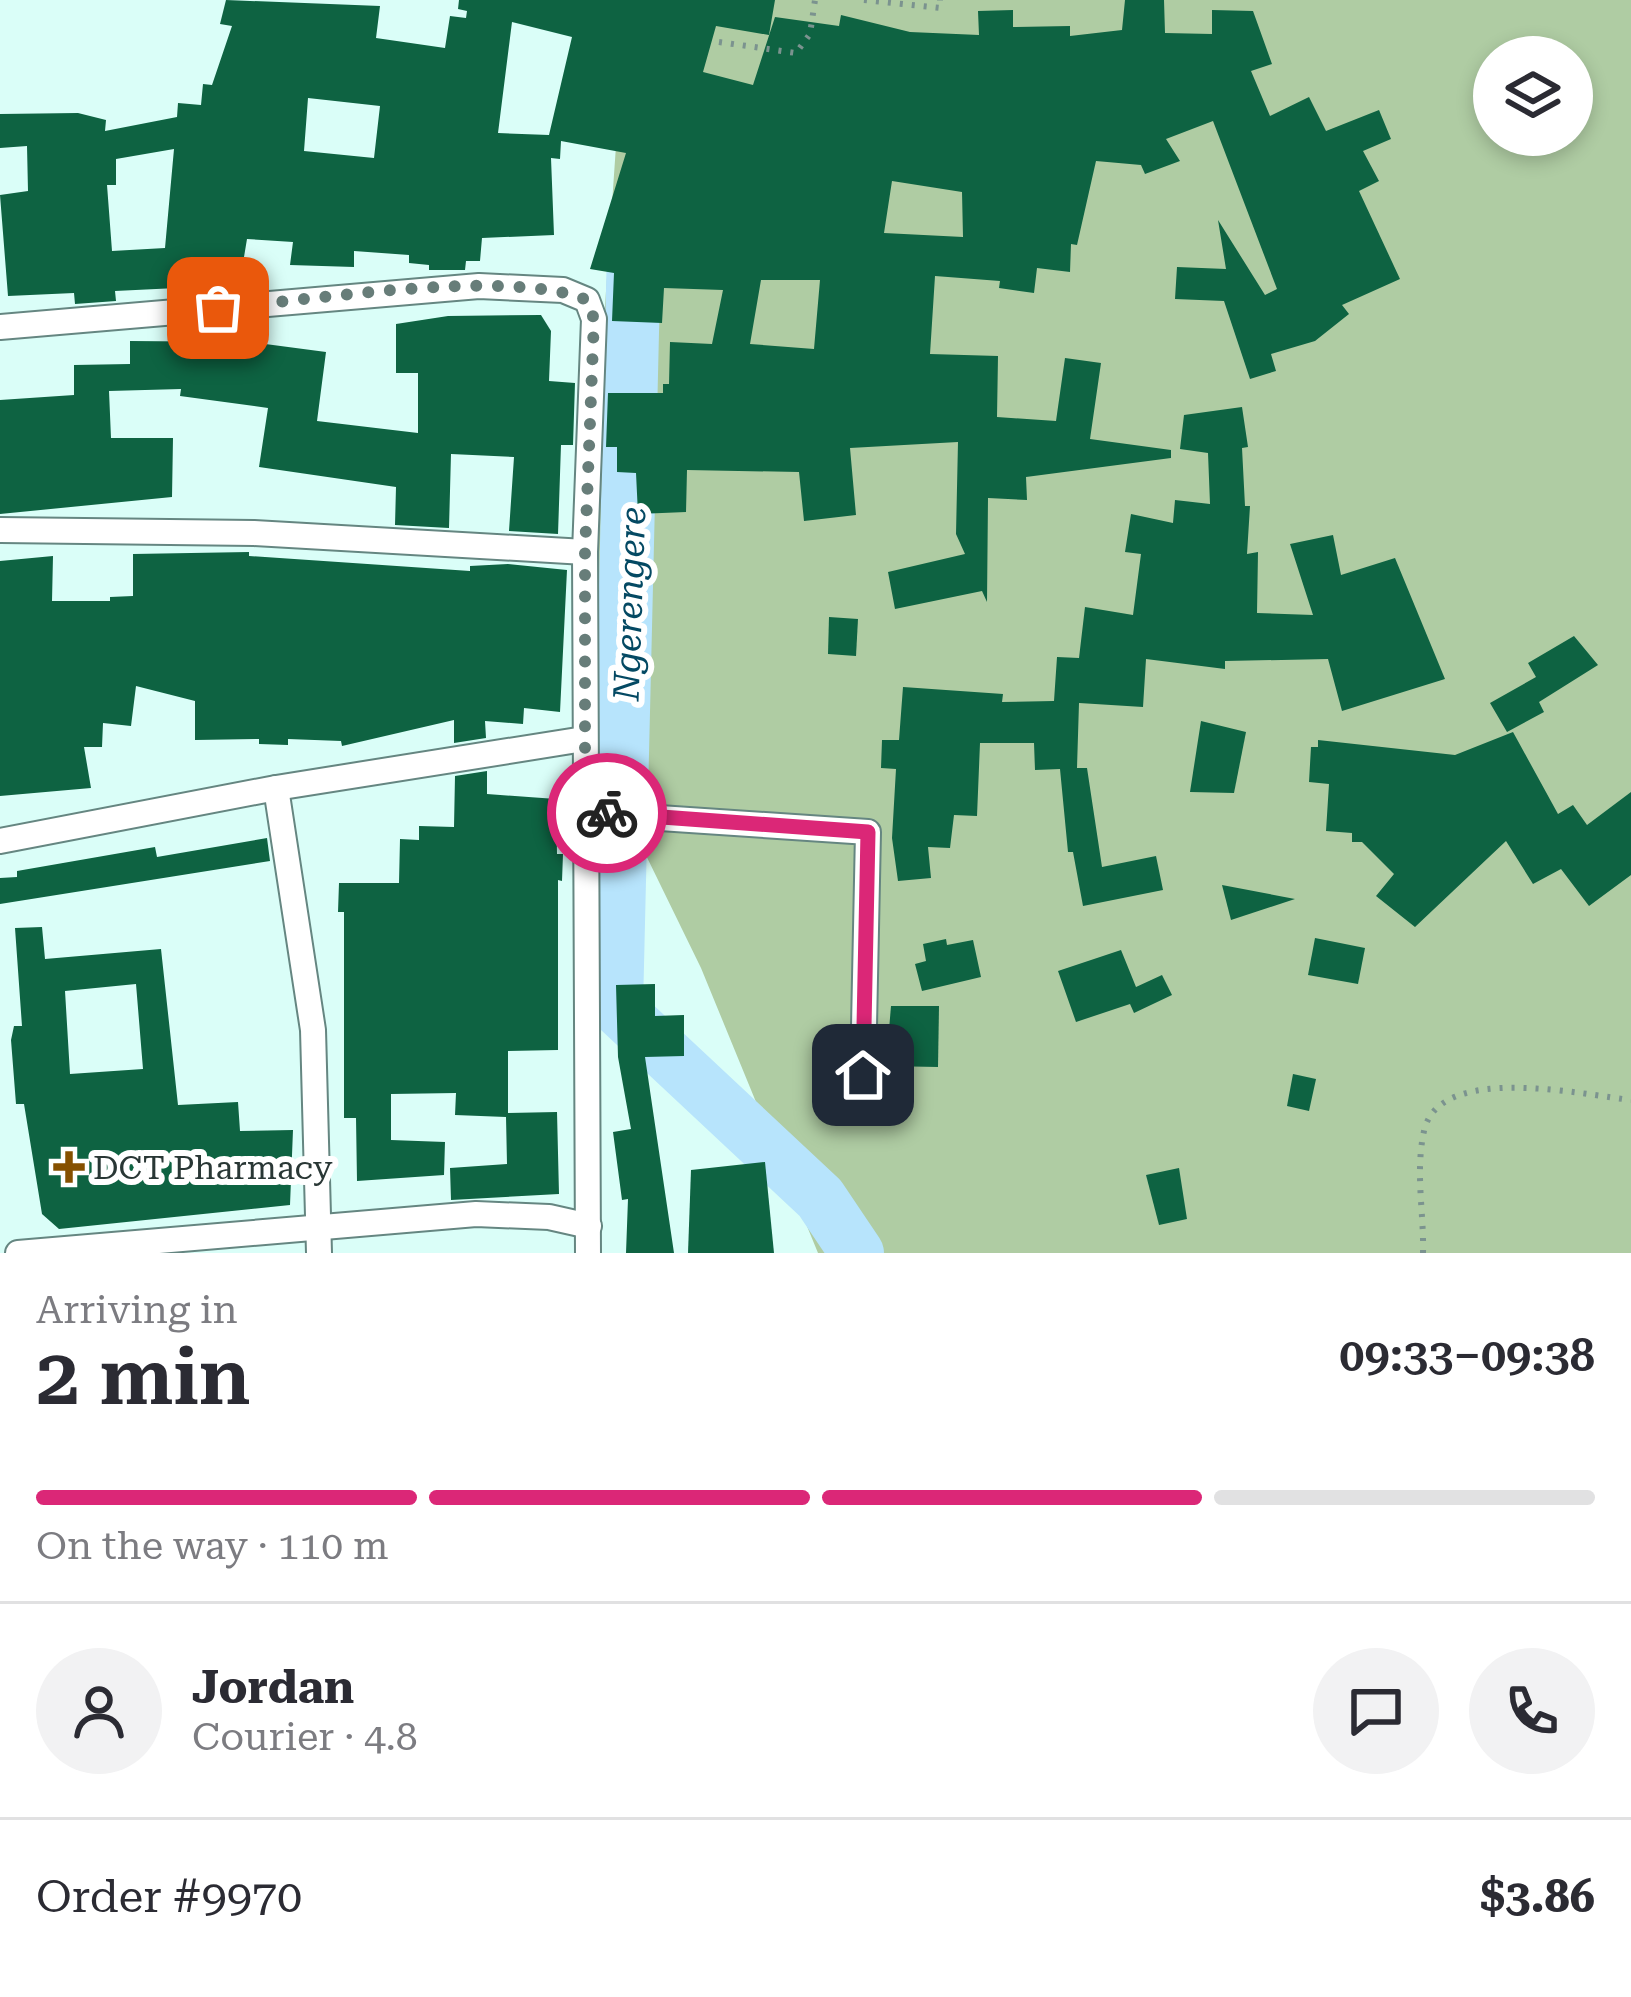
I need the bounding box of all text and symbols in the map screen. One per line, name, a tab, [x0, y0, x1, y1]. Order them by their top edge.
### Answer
map controls	[1473, 36, 1593, 156]
button: layers	[1473, 36, 1593, 156]
pin	[167, 257, 269, 359]
icon: bag	[185, 275, 251, 341]
water label: Ngerengere	[606, 506, 654, 703]
courier	[547, 753, 667, 873]
icon: bike	[574, 780, 640, 846]
pin	[812, 1024, 914, 1126]
icon: home	[830, 1042, 896, 1108]
place label: DCT Pharmacy	[93, 1148, 333, 1187]
marker: DCT Pharmacy	[56, 1154, 82, 1180]
text: Arriving in	[36, 1287, 238, 1333]
text: 09:33–09:38	[1339, 1329, 1595, 1382]
text: 2 min	[36, 1332, 251, 1423]
text: On the way · 110 m	[36, 1523, 388, 1569]
button: person	[36, 1648, 162, 1774]
button: chat	[1313, 1648, 1439, 1774]
button: phone	[1469, 1648, 1595, 1774]
text: Jordan	[192, 1661, 354, 1714]
text: Courier · 4.8	[192, 1714, 418, 1760]
text: Order #9970	[36, 1870, 302, 1923]
text: $3.86	[1480, 1870, 1595, 1923]

